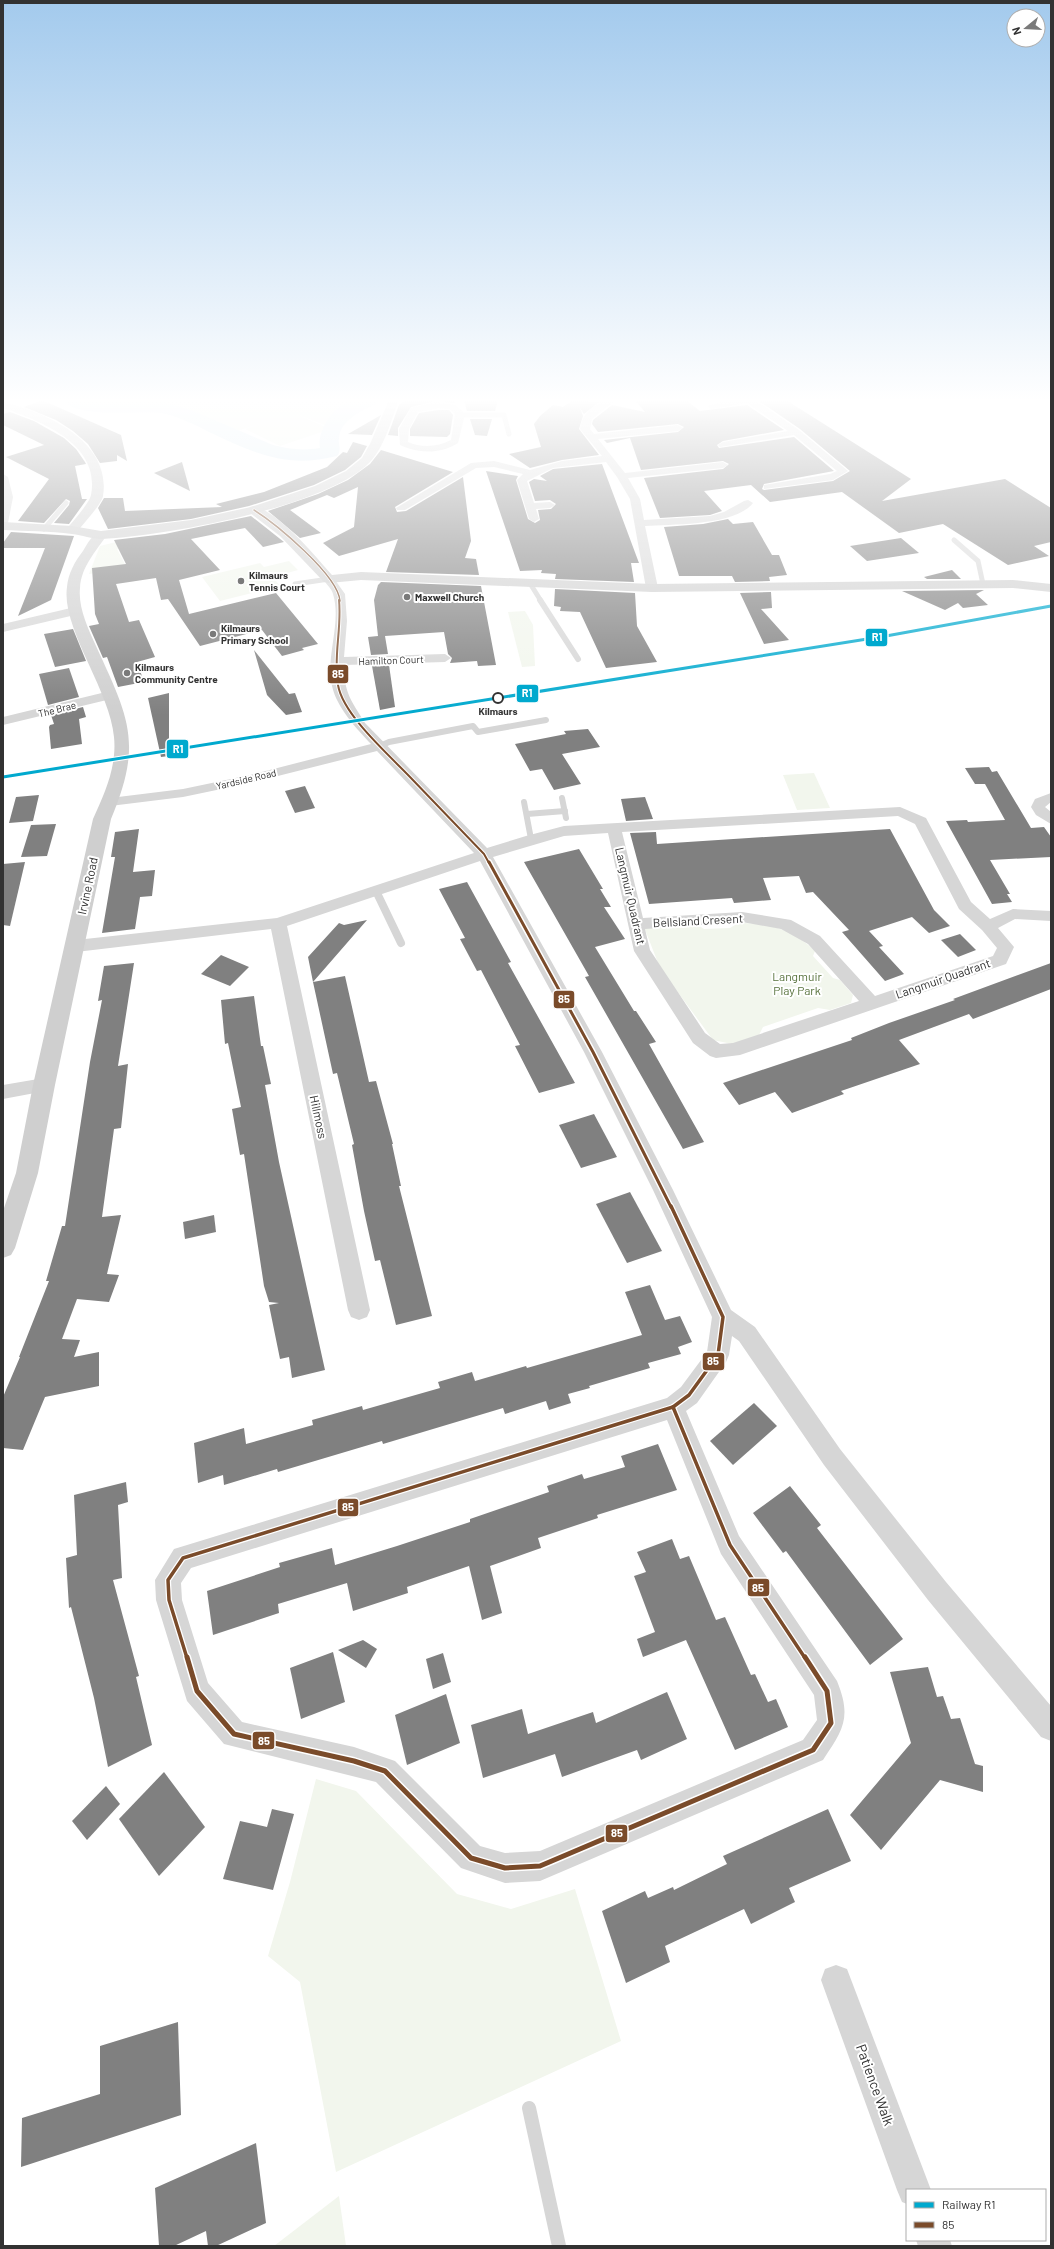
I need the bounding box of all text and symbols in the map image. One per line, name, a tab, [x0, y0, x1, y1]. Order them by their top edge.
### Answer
north arrow	[1006, 8, 1046, 48]
text: N	[1009, 26, 1023, 37]
place label: Kilmaurs Tennis Court	[249, 569, 305, 593]
marker: Kilmaurs Tennis Court	[236, 576, 246, 586]
place label: Maxwell Church	[415, 591, 484, 603]
marker: Maxwell Church	[402, 592, 412, 602]
place label: Kilmaurs Primary School	[221, 622, 288, 646]
line badge: R1	[865, 628, 888, 647]
marker: Kilmaurs Primary School	[208, 629, 218, 639]
text: R1	[872, 630, 882, 643]
street label: Hamilton Court	[358, 653, 424, 667]
place label: Kilmaurs Community Centre	[135, 661, 218, 685]
line badge: 85	[327, 664, 349, 684]
text: 85	[332, 667, 344, 680]
marker: Kilmaurs Community Centre	[122, 668, 132, 678]
line badge: R1	[516, 684, 539, 703]
text: R1	[522, 686, 532, 699]
marker: Kilmaurs	[492, 692, 504, 704]
street label: The Brae	[37, 699, 77, 719]
place label: Kilmaurs	[478, 705, 518, 717]
line badge: R1	[166, 739, 189, 759]
text: R1	[173, 742, 183, 755]
street label: Yardside Road	[215, 766, 277, 792]
street label: Langmuir Quadrant	[613, 846, 649, 946]
street label: Irvine Road	[74, 856, 100, 916]
street label: Bellsland Cresent	[652, 911, 743, 929]
street label: Langmuir Quadrant	[893, 955, 992, 1001]
park label: Langmuir Play Park	[772, 969, 822, 997]
line badge: 85	[553, 990, 575, 1009]
text: 85	[558, 992, 570, 1005]
street label: Hillmoss	[308, 1094, 330, 1140]
line badge: 85	[702, 1352, 725, 1371]
text: 85	[707, 1354, 719, 1367]
line badge: 85	[337, 1498, 359, 1517]
text: 85	[342, 1500, 354, 1513]
line badge: 85	[747, 1578, 770, 1597]
text: 85	[752, 1581, 764, 1594]
line badge: 85	[252, 1731, 275, 1750]
text: 85	[258, 1734, 270, 1747]
line badge: 85	[605, 1824, 628, 1843]
text: 85	[611, 1826, 623, 1839]
street label: Patience Walk	[853, 2042, 898, 2128]
legend	[906, 2189, 1046, 2241]
text: Railway R1	[942, 2197, 995, 2211]
text: 85	[942, 2217, 954, 2231]

